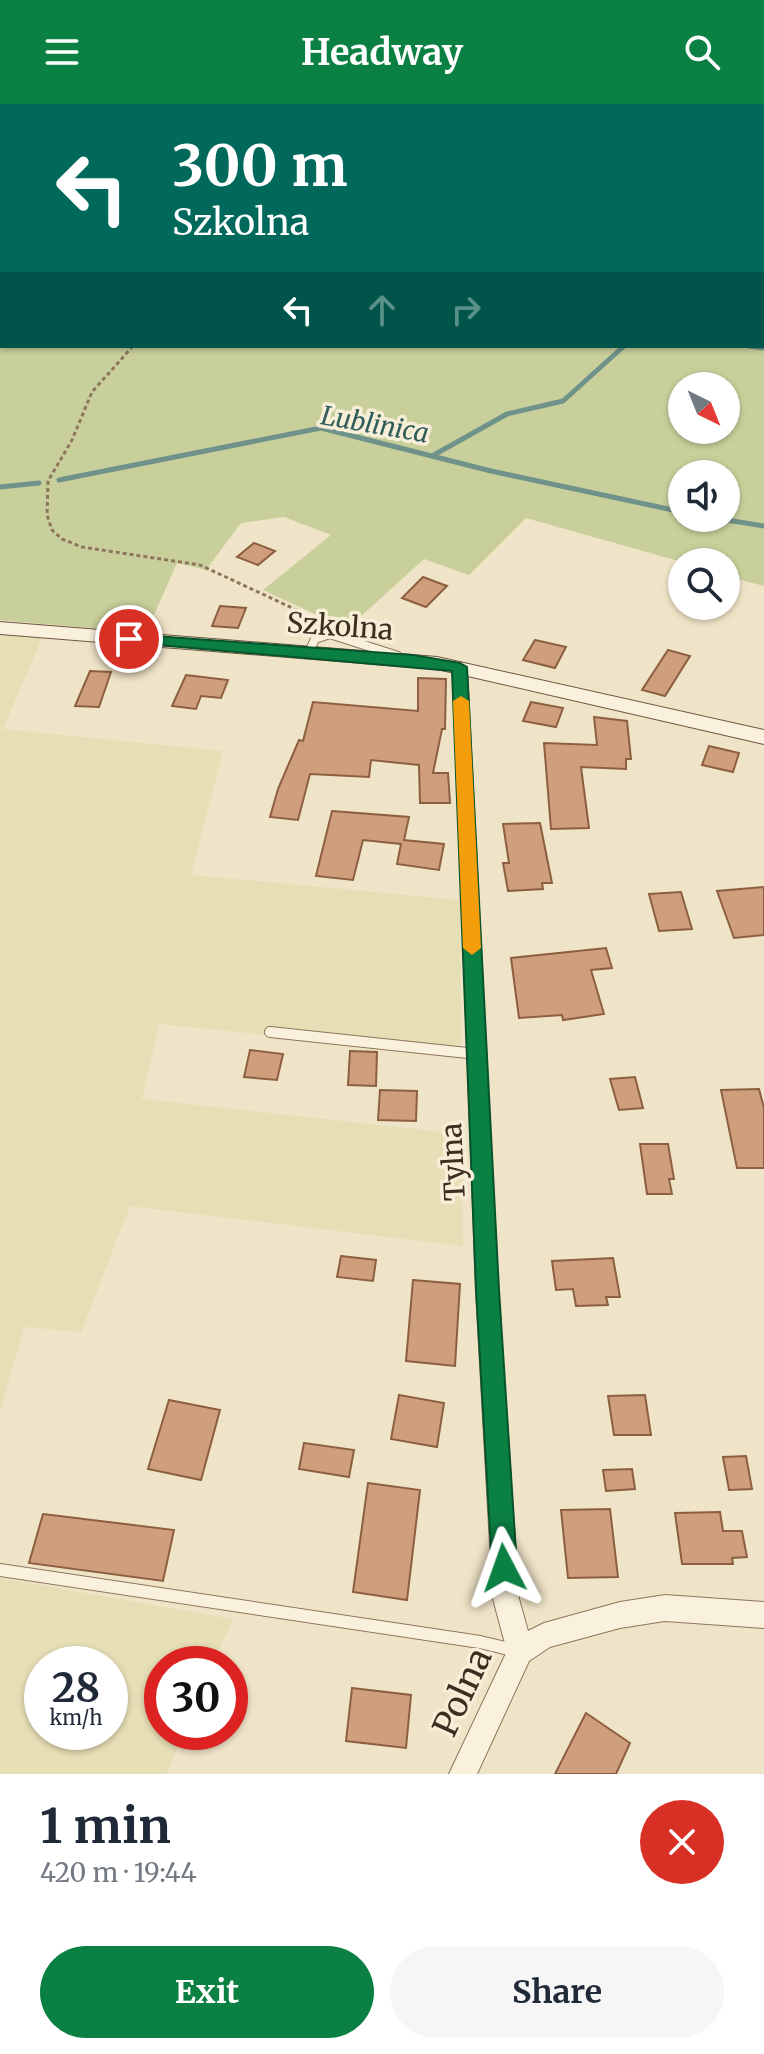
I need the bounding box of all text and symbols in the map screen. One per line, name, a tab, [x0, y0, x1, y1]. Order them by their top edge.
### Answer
icon: menu	[40, 30, 84, 74]
text: Headway	[301, 30, 463, 75]
icon: search	[680, 30, 724, 74]
text: 300 m	[172, 131, 348, 201]
icon: left	[40, 136, 144, 240]
text: Szkolna	[172, 200, 309, 245]
icon: left	[276, 288, 320, 332]
icon: ahead	[360, 288, 404, 332]
icon: right	[444, 288, 488, 332]
north arrow	[668, 372, 740, 444]
map controls	[668, 372, 740, 620]
water label: Lublinica	[318, 398, 432, 450]
button: sound	[668, 460, 740, 532]
button: search	[668, 548, 740, 620]
street label: Szkolna	[285, 604, 395, 648]
pin	[95, 605, 163, 673]
icon: arrive	[107, 617, 151, 661]
street label: Tylna	[433, 1122, 473, 1202]
position arrow	[462, 1526, 546, 1610]
street label: Polna	[423, 1641, 501, 1743]
speed limit sign: 30	[144, 1646, 248, 1750]
text: 28	[52, 1663, 100, 1713]
text: km/h	[50, 1705, 102, 1730]
text: 1 min	[40, 1796, 171, 1856]
button: close	[640, 1800, 724, 1884]
text: 420 m · 19:44	[40, 1856, 196, 1889]
button: Exit	[40, 1946, 374, 2038]
button: Share	[390, 1946, 724, 2038]

